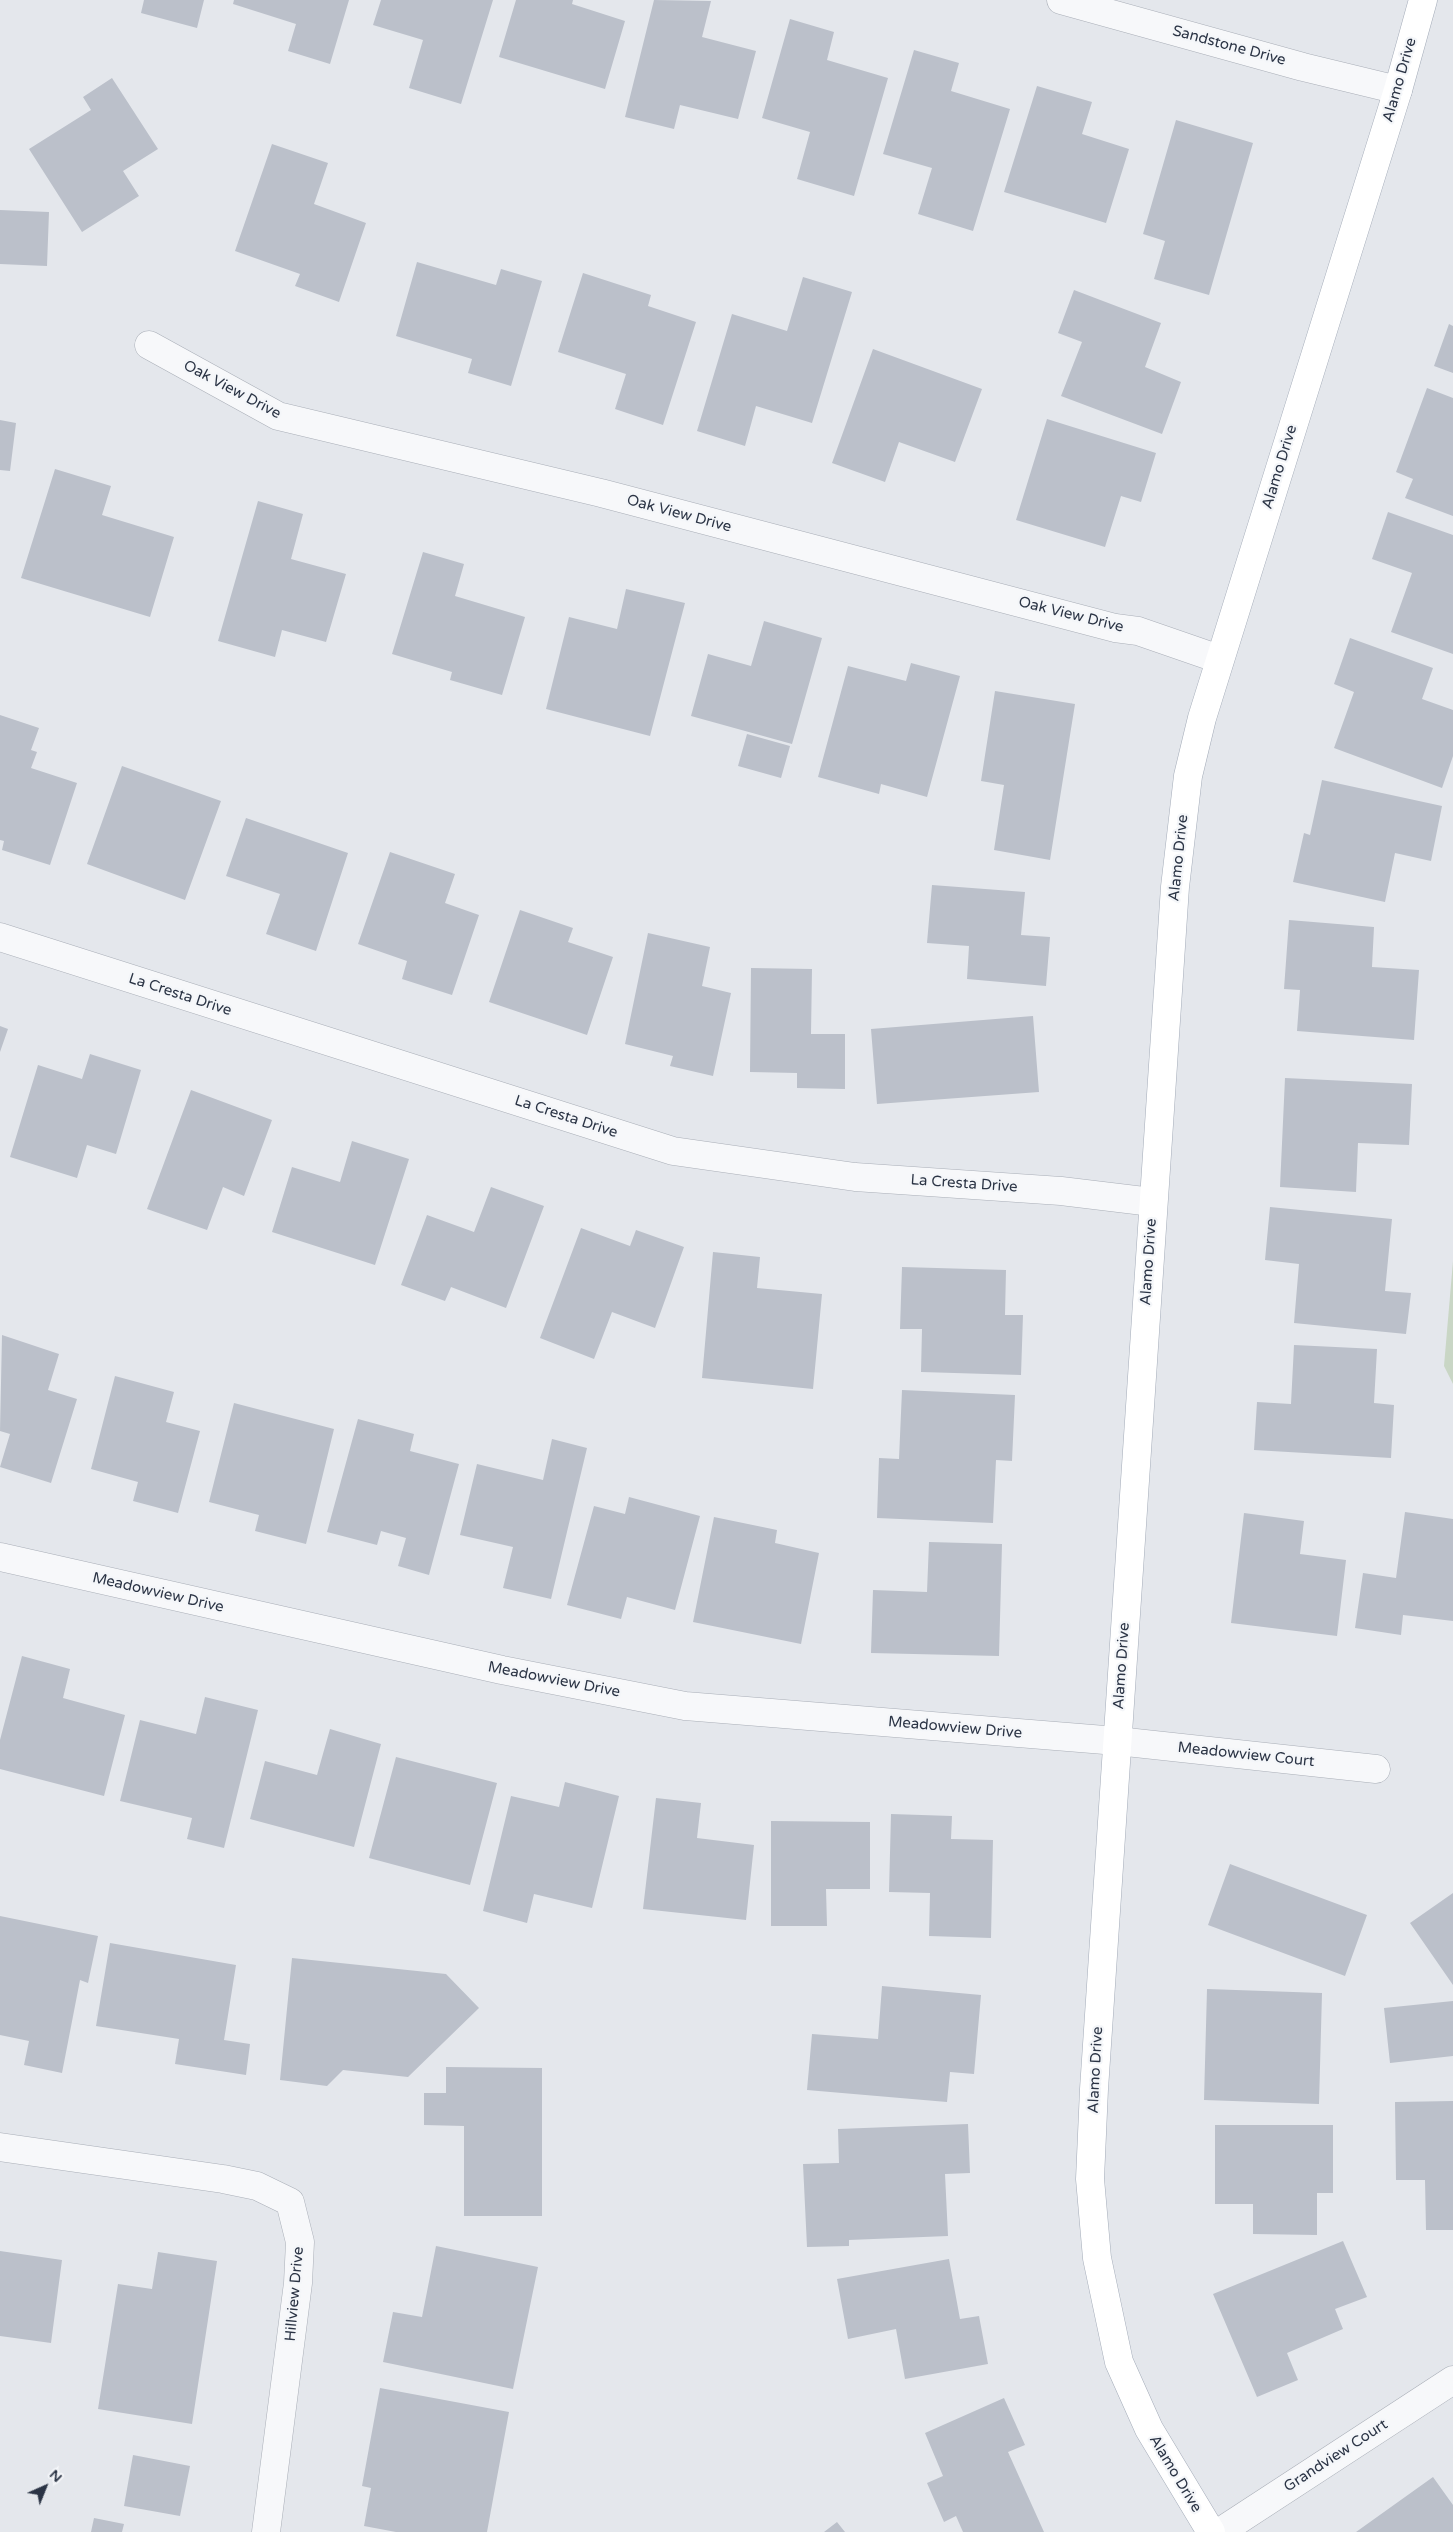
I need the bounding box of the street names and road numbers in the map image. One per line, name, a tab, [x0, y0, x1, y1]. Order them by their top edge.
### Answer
street label: Sandstone Drive	[1170, 22, 1288, 70]
street label: Alamo Drive	[1379, 36, 1421, 124]
street label: Oak View Drive	[180, 357, 284, 423]
street label: Alamo Drive	[1259, 423, 1301, 511]
street label: Oak View Drive	[625, 491, 733, 537]
street label: Oak View Drive	[1017, 593, 1125, 637]
street label: Alamo Drive	[1166, 814, 1192, 902]
street label: La Cresta Drive	[126, 970, 234, 1020]
street label: La Cresta Drive	[512, 1092, 620, 1142]
street label: La Cresta Drive	[910, 1171, 1018, 1197]
street label: Alamo Drive	[1137, 1218, 1161, 1306]
street label: Meadowview Drive	[91, 1569, 225, 1617]
street label: Alamo Drive	[1110, 1622, 1134, 1710]
street label: Meadowview Drive	[486, 1658, 622, 1702]
street label: Meadowview Drive	[887, 1713, 1023, 1743]
street label: Meadowview Court	[1177, 1739, 1315, 1771]
street label: Alamo Drive	[1085, 2026, 1107, 2114]
street label: Hillview Drive	[282, 2246, 308, 2342]
street label: Grandview Court	[1281, 2416, 1391, 2496]
street label: Alamo Drive	[1145, 2432, 1205, 2516]

